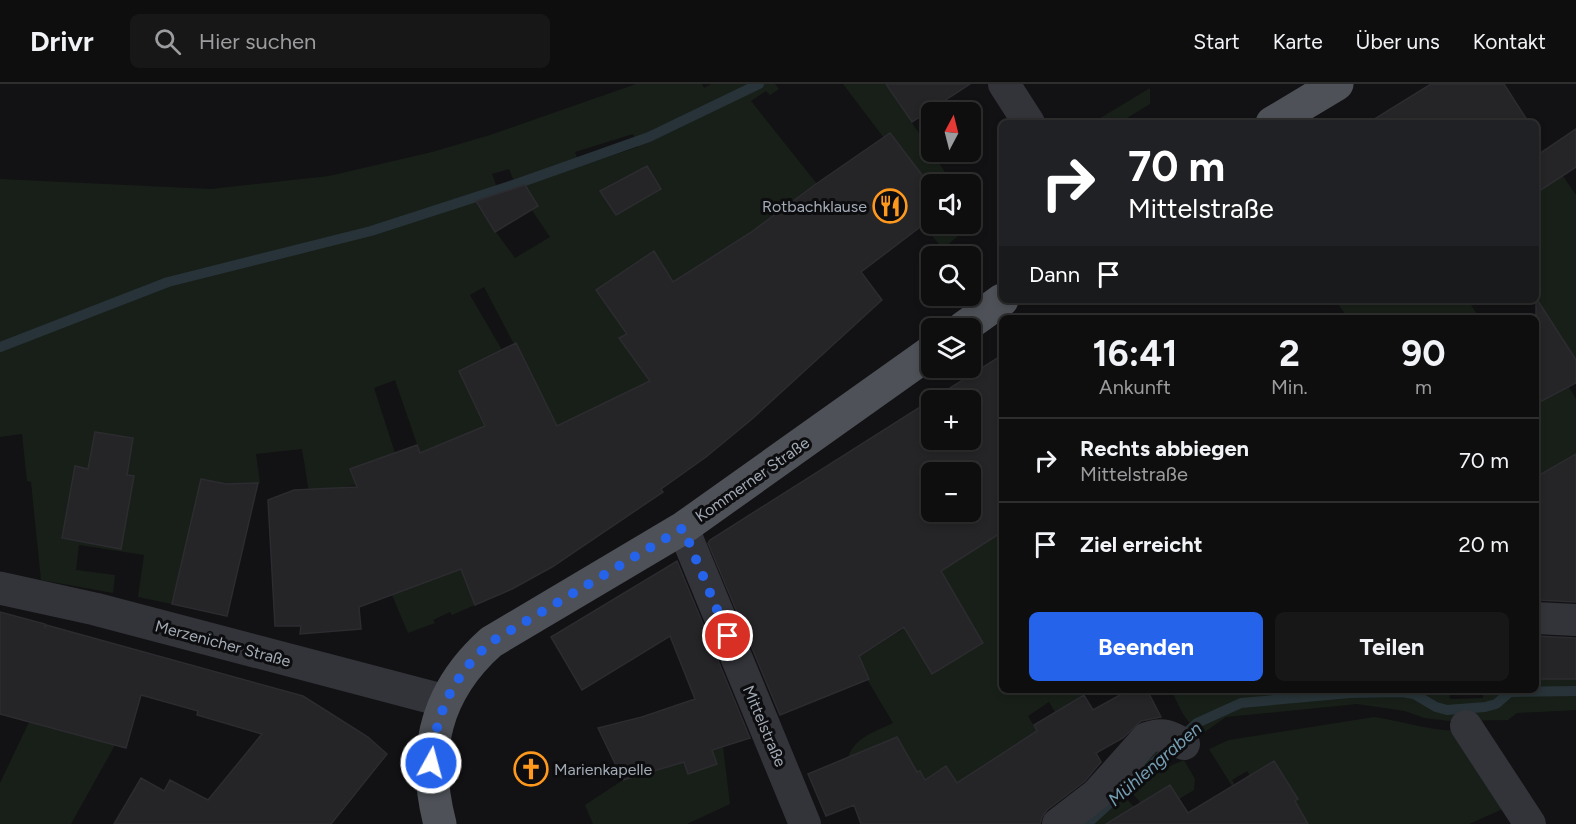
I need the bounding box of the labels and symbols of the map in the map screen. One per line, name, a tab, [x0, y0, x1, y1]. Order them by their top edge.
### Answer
north arrow	[921, 102, 981, 162]
restaurant icon: Rotbachklause	[872, 188, 908, 224]
place label: Rotbachklause	[762, 197, 867, 216]
street label: Kommerner Straße	[692, 433, 813, 526]
pin	[702, 610, 753, 661]
street label: Merzenicher Straße	[153, 616, 293, 671]
street label: Mittelstraße	[739, 683, 790, 770]
water label: Mühlengraben	[1104, 717, 1206, 811]
position arrow	[399, 731, 463, 795]
church icon: Marienkapelle	[513, 751, 549, 787]
place label: Marienkapelle	[554, 760, 652, 779]

